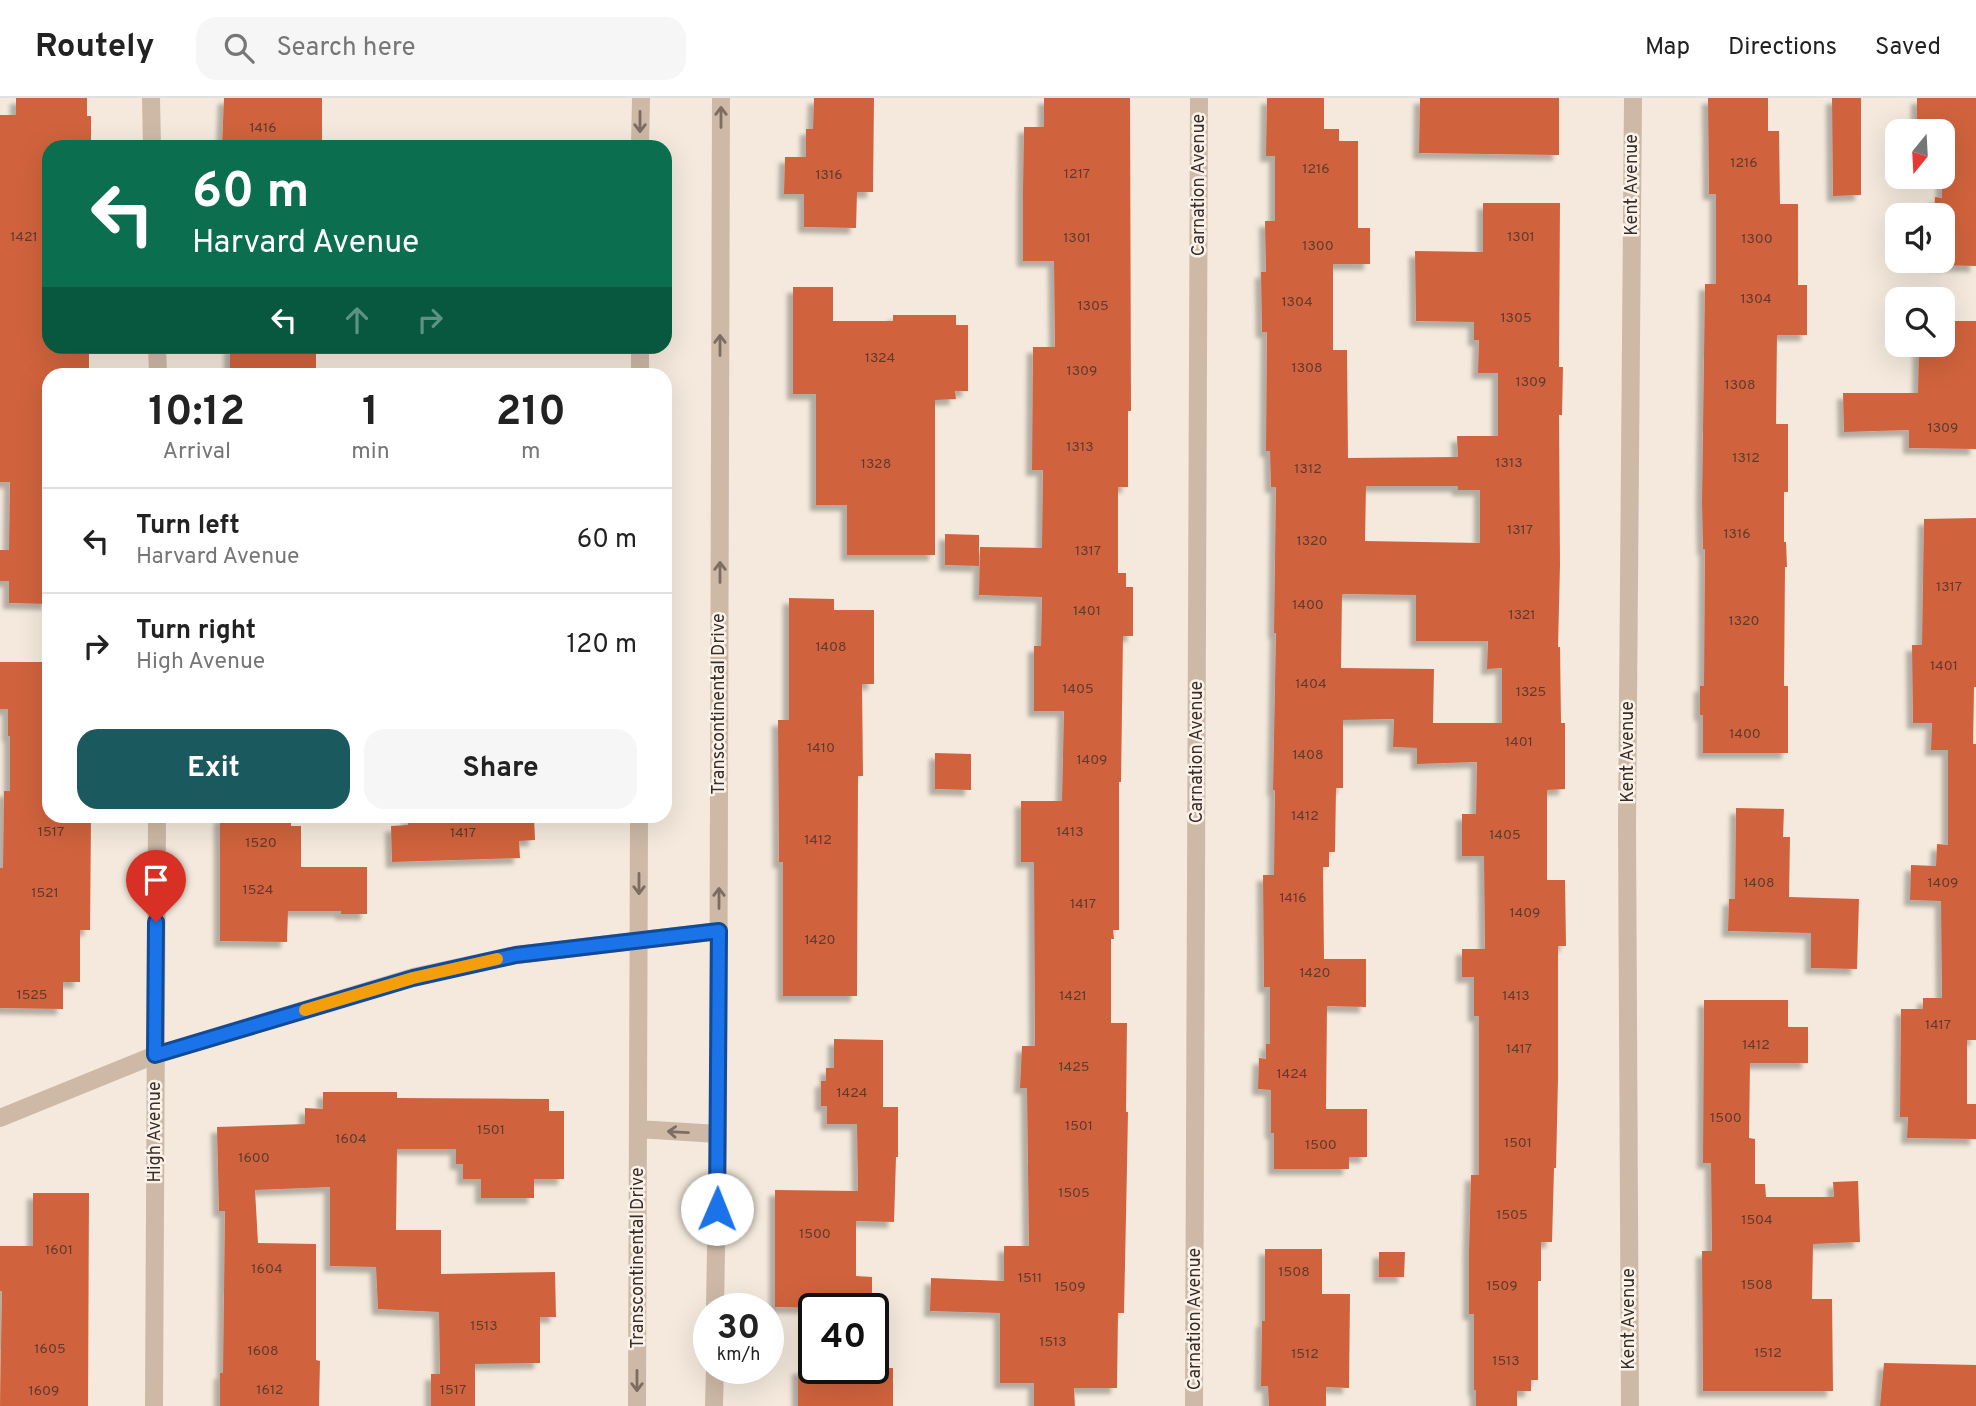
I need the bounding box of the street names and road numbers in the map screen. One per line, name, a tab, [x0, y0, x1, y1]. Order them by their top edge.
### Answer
street label: Carnation Avenue	[1188, 114, 1211, 256]
street label: Kent Avenue	[1621, 134, 1644, 236]
street label: Transcontinental Drive	[708, 613, 731, 795]
street label: Carnation Avenue	[1186, 681, 1209, 823]
street label: Kent Avenue	[1617, 701, 1640, 803]
street label: High Avenue	[144, 1081, 167, 1183]
street label: Transcontinental Drive	[627, 1167, 650, 1349]
street label: Carnation Avenue	[1184, 1248, 1207, 1390]
street label: Kent Avenue	[1618, 1268, 1641, 1370]

